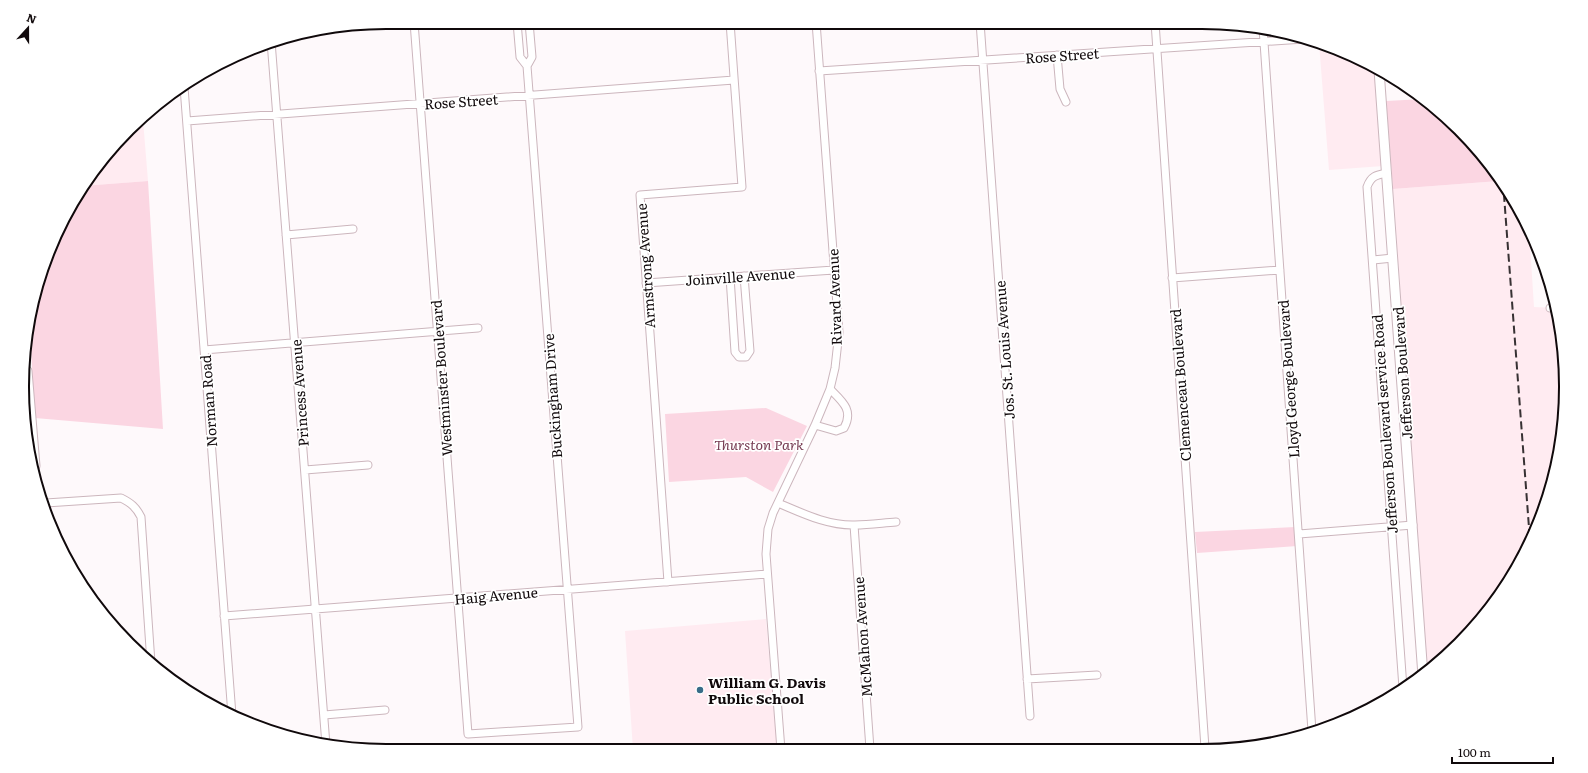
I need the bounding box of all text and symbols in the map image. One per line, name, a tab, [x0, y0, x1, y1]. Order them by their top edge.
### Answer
north arrow	[8, 8, 48, 48]
text: N	[25, 9, 39, 27]
street label: Rose Street	[1024, 42, 1100, 68]
street label: Rose Street	[423, 88, 499, 114]
street label: Armstrong Avenue	[631, 203, 659, 329]
street label: Rivard Avenue	[822, 248, 846, 346]
street label: Joinville Avenue	[684, 262, 796, 290]
street label: Jos. St. Louis Avenue	[989, 280, 1019, 420]
street label: Westminster Boulevard	[426, 299, 456, 457]
street label: Lloyd George Boulevard	[1272, 299, 1304, 459]
street label: Jefferson Boulevard	[1387, 306, 1417, 440]
street label: Clemenceau Boulevard	[1165, 308, 1195, 462]
street label: Jefferson Boulevard service Road	[1366, 313, 1402, 534]
street label: Buckingham Drive	[538, 333, 566, 459]
street label: Princess Avenue	[285, 339, 313, 447]
street label: Norman Road	[195, 354, 221, 448]
park label: Thurston Park	[714, 434, 804, 454]
street label: McMahon Avenue	[848, 576, 876, 698]
street label: Haig Avenue	[453, 581, 539, 609]
place label: William G. Davis Public School	[708, 672, 826, 708]
marker: William G. Davis Public School	[695, 685, 705, 695]
scale bar	[1452, 739, 1553, 765]
text: 100 m	[1458, 743, 1491, 761]

